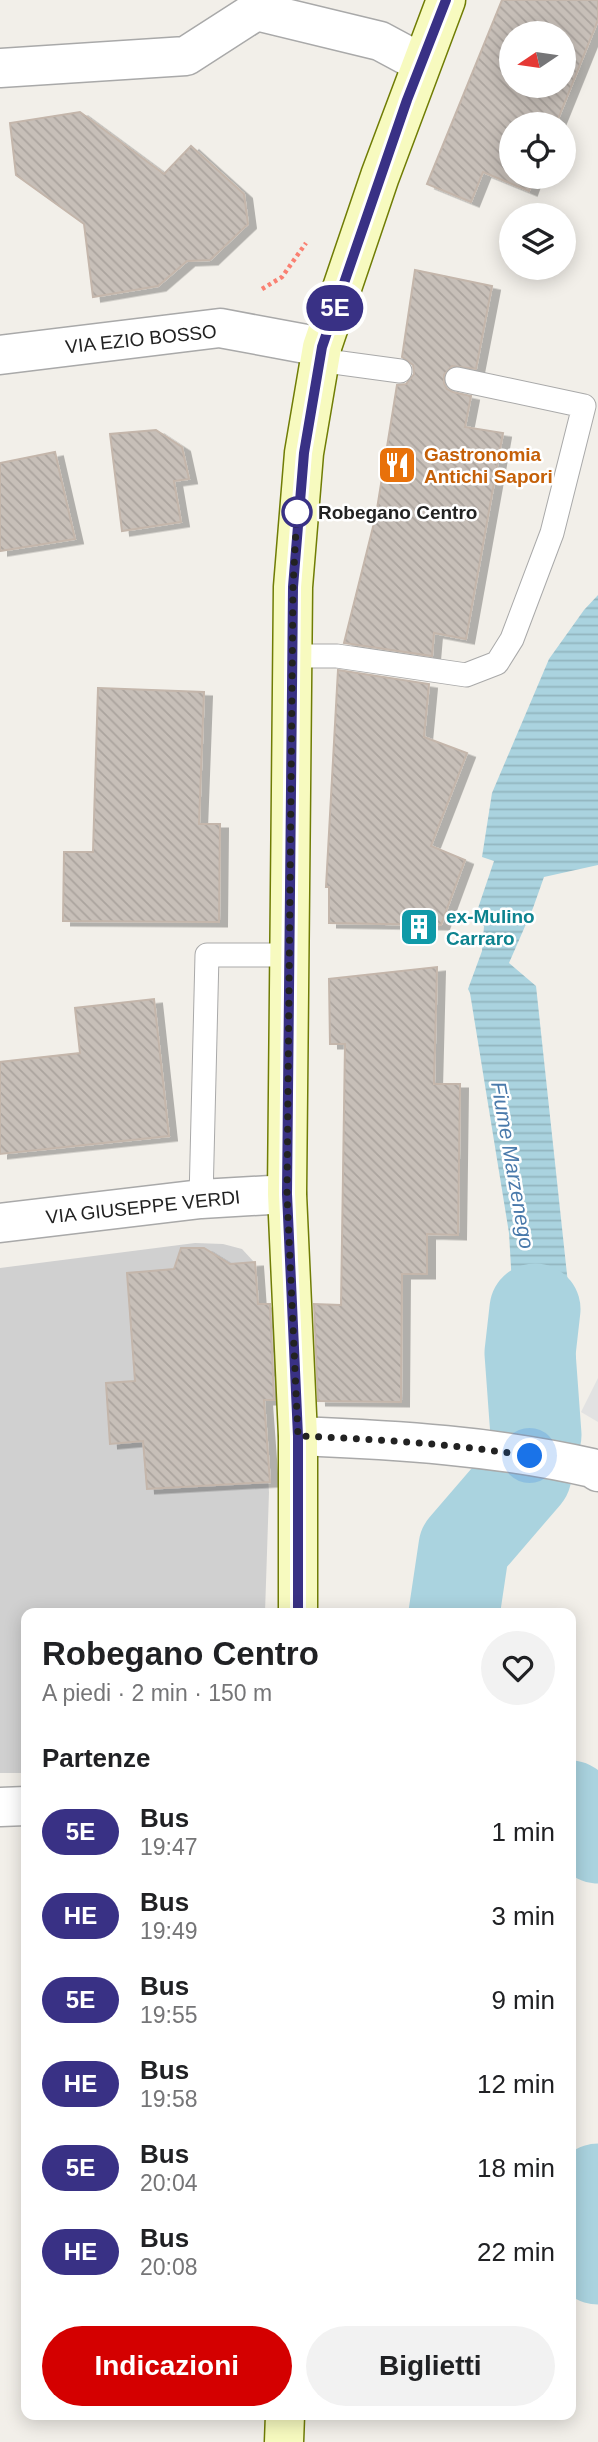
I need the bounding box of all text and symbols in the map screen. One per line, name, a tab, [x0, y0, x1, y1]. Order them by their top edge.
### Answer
north arrow	[499, 21, 576, 98]
map controls	[499, 21, 576, 280]
button: locate	[499, 112, 576, 189]
button: layers	[499, 203, 576, 280]
line badge: 5E	[304, 285, 366, 331]
text: 5E	[320, 294, 350, 321]
street label: VIA EZIO BOSSO	[64, 321, 218, 357]
restaurant icon: Gastronomia Antichi Sapori	[376, 444, 418, 486]
place label: Gastronomia Antichi Sapori	[424, 444, 553, 487]
marker: Robegano Centro	[282, 497, 312, 527]
place label: Robegano Centro	[318, 502, 477, 523]
building icon: ex-Mulino Carraro	[398, 906, 440, 948]
place label: ex-Mulino Carraro	[446, 906, 535, 949]
water label: Fiume Marzenego	[487, 1080, 539, 1251]
street label: VIA GIUSEPPE VERDI	[45, 1186, 241, 1228]
your location	[512, 1438, 547, 1473]
button: heart	[481, 1631, 555, 1705]
text: Robegano Centro	[42, 1635, 319, 1672]
text: A piedi · 2 min · 150 m	[42, 1680, 272, 1706]
text: Partenze	[42, 1743, 150, 1773]
text: Bus	[140, 1803, 189, 1833]
text: 1 min	[491, 1817, 555, 1847]
text: 5E	[66, 1818, 95, 1845]
text: 19:47	[140, 1834, 198, 1860]
text: Bus	[140, 1887, 189, 1917]
text: 3 min	[491, 1901, 555, 1931]
text: HE	[64, 1902, 97, 1929]
text: 19:49	[140, 1918, 198, 1944]
text: Bus	[140, 1971, 189, 2001]
text: 9 min	[491, 1985, 555, 2015]
text: 5E	[66, 1986, 95, 2013]
text: 19:55	[140, 2002, 198, 2028]
text: Bus	[140, 2055, 189, 2085]
text: 12 min	[477, 2069, 555, 2099]
text: HE	[64, 2070, 97, 2097]
text: 19:58	[140, 2086, 198, 2112]
text: Bus	[140, 2139, 189, 2169]
text: 18 min	[477, 2153, 555, 2183]
text: 5E	[66, 2154, 95, 2181]
text: 20:04	[140, 2170, 198, 2196]
text: Bus	[140, 2223, 189, 2253]
text: 22 min	[477, 2237, 555, 2267]
text: HE	[64, 2238, 97, 2265]
text: 20:08	[140, 2254, 198, 2280]
button: Indicazioni	[42, 2326, 292, 2406]
button: Biglietti	[306, 2326, 555, 2406]

